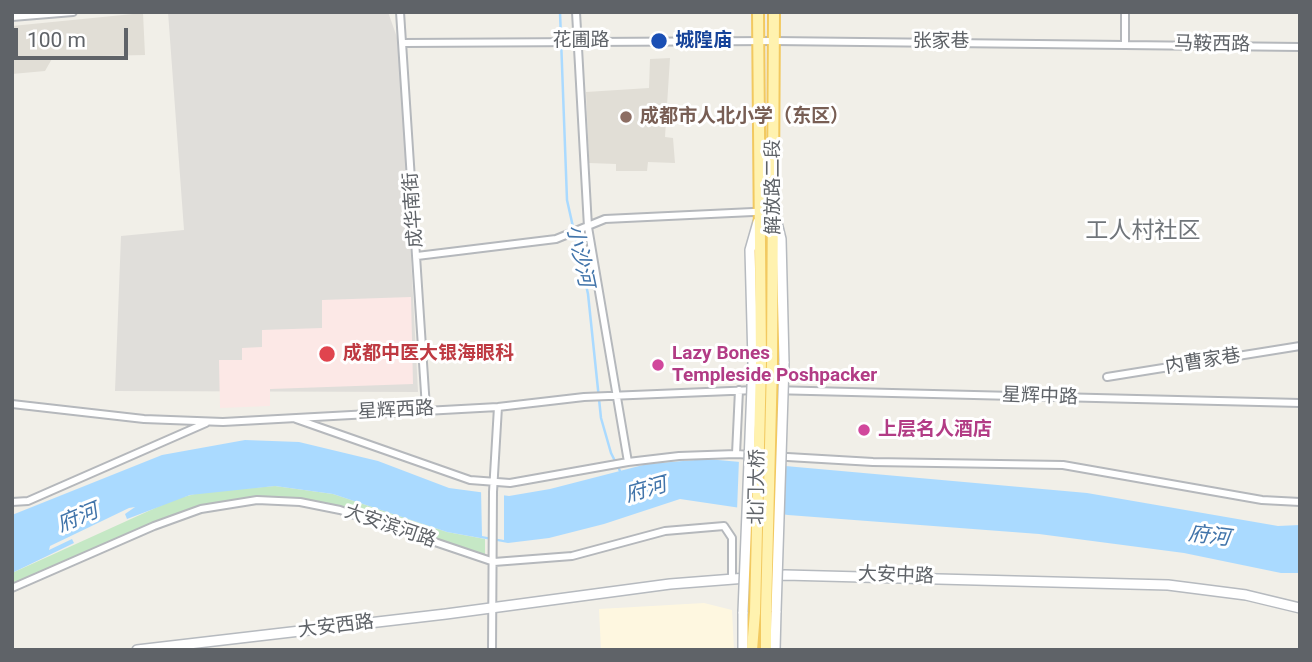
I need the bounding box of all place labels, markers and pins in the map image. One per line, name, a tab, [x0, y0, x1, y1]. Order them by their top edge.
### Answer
place label: 城隍庙	[675, 30, 732, 52]
marker: 城隍庙	[649, 31, 669, 51]
place label: 成都市人北小学（东区）	[640, 106, 849, 128]
marker: 成都市人北小学（东区）	[618, 109, 634, 125]
place label: 成都中医大银海眼科	[343, 343, 514, 365]
place label: Lazy Bones Templeside Poshpacker	[672, 343, 877, 387]
marker: 成都中医大银海眼科	[317, 344, 337, 364]
marker: Lazy Bones Templeside Poshpacker	[650, 357, 666, 373]
place label: 上层名人酒店	[878, 419, 992, 441]
marker: 上层名人酒店	[856, 422, 872, 438]

